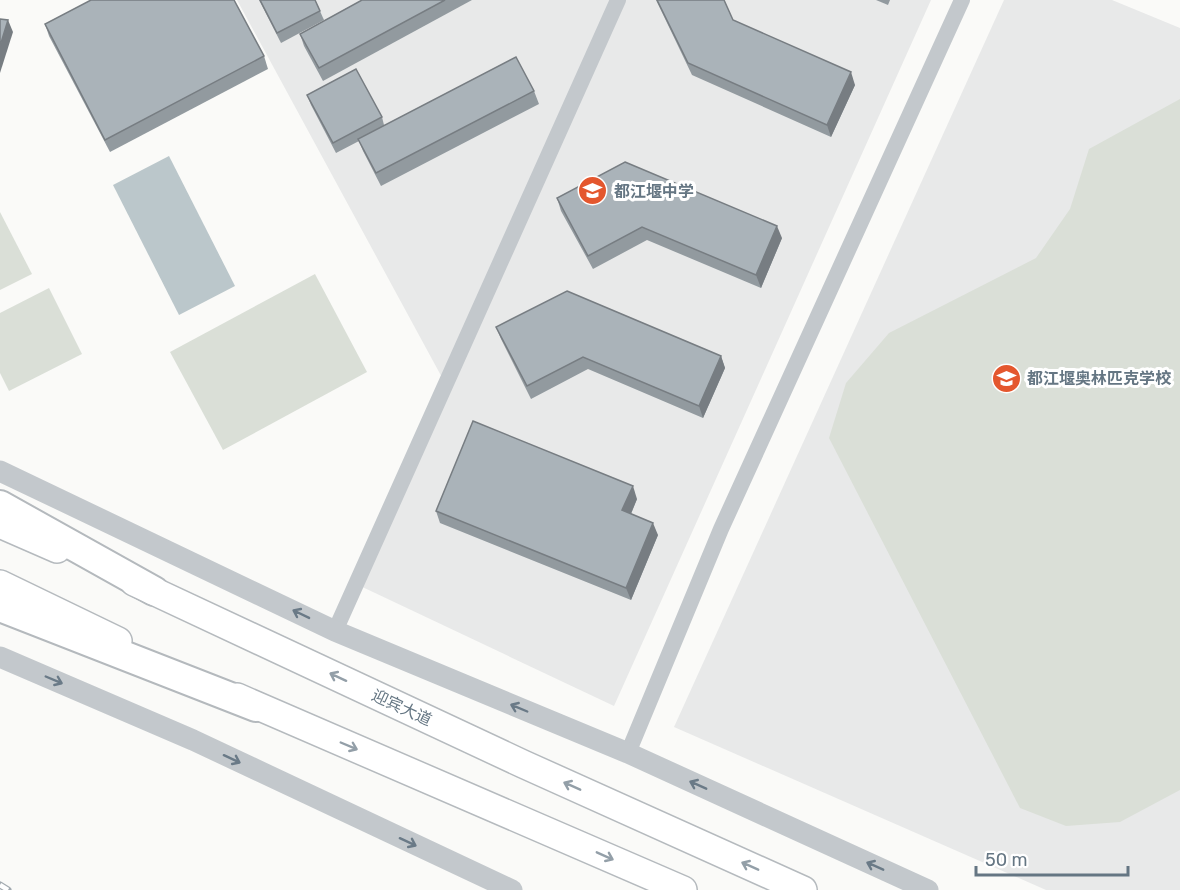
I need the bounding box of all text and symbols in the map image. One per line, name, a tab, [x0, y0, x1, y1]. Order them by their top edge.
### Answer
school or university icon: 都江堰中学	[577, 175, 609, 207]
place label: 都江堰中学	[614, 182, 694, 201]
school or university icon: 都江堰奥林匹克学校	[990, 362, 1022, 394]
place label: 都江堰奥林匹克学校	[1027, 369, 1172, 388]
one-way arrow	[292, 608, 310, 620]
one-way arrow	[329, 671, 347, 683]
one-way arrow	[44, 675, 62, 686]
street label: 迎宾大道	[369, 685, 435, 730]
one-way arrow	[510, 702, 528, 713]
one-way arrow	[339, 741, 357, 752]
one-way arrow	[223, 753, 241, 765]
one-way arrow	[689, 779, 707, 791]
one-way arrow	[563, 780, 581, 791]
one-way arrow	[399, 837, 417, 849]
scale bar	[976, 839, 1128, 877]
text: 50 m	[985, 849, 1028, 871]
one-way arrow	[595, 851, 614, 862]
one-way arrow	[867, 859, 885, 871]
one-way arrow	[741, 860, 759, 871]

